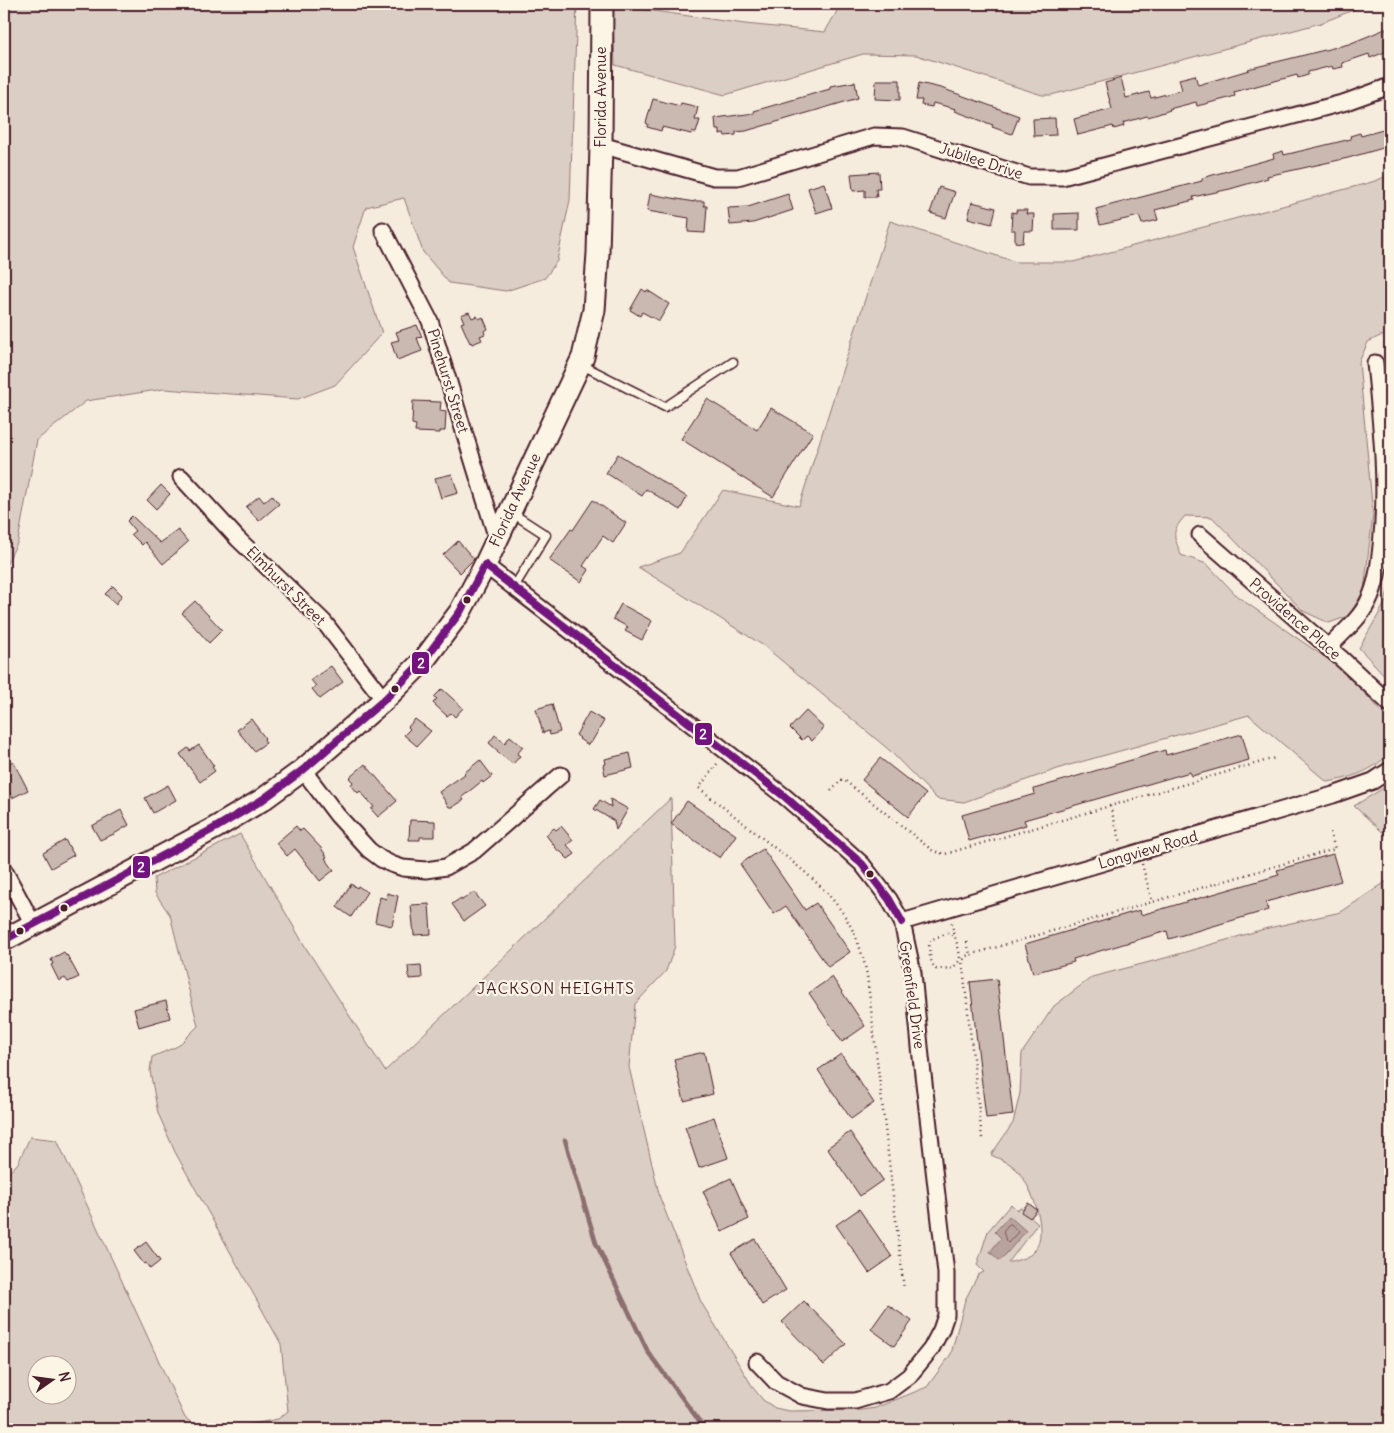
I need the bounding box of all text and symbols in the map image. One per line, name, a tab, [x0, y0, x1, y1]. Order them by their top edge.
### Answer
street label: Florida Avenue	[591, 47, 610, 148]
street label: Jubilee Drive	[937, 138, 1025, 183]
street label: Pinehurst Street	[424, 326, 473, 435]
street label: Florida Avenue	[485, 450, 544, 550]
street label: Elmhurst Street	[243, 542, 330, 629]
street label: Providence Place	[1246, 574, 1345, 663]
unlabelled marker	[462, 595, 472, 605]
line badge: 2	[411, 651, 430, 675]
text: 2	[417, 654, 425, 672]
unlabelled marker	[390, 684, 400, 694]
line badge: 2	[694, 722, 713, 746]
text: 2	[699, 725, 707, 743]
street label: Longview Road	[1096, 826, 1200, 873]
line badge: 2	[132, 855, 151, 879]
text: 2	[137, 858, 145, 876]
unlabelled marker	[865, 869, 875, 879]
unlabelled marker	[59, 903, 69, 913]
unlabelled marker	[15, 926, 25, 936]
street label: Greenfield Drive	[896, 940, 929, 1050]
district label: JACKSON HEIGHTS	[477, 978, 635, 998]
north arrow	[28, 1356, 78, 1406]
text: N	[55, 1370, 75, 1384]

